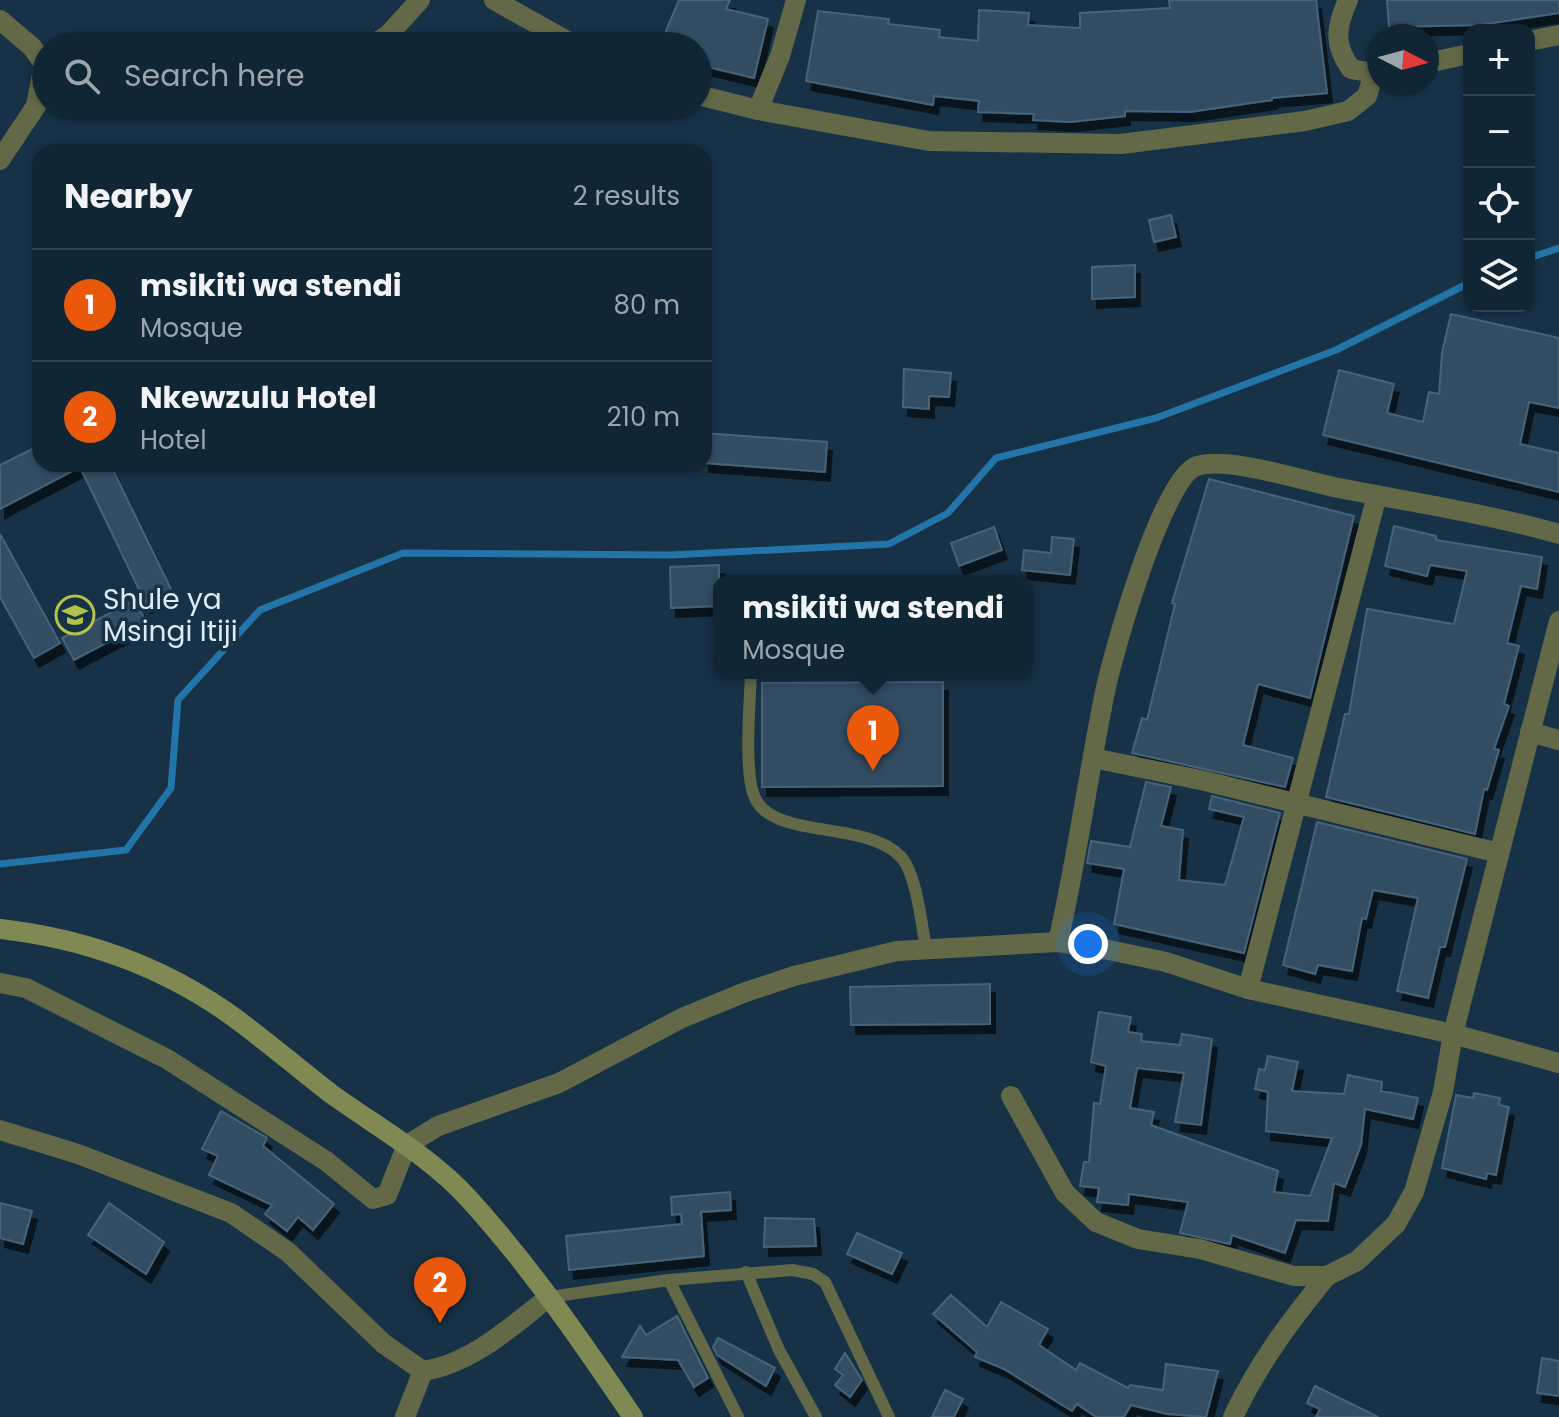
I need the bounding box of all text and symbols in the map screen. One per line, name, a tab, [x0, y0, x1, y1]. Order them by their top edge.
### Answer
north arrow	[1367, 24, 1439, 96]
map controls	[1463, 24, 1535, 312]
button: +	[1463, 24, 1535, 96]
search box	[32, 32, 712, 120]
icon: search	[60, 54, 104, 98]
text: Search here	[124, 54, 305, 97]
button: −	[1463, 96, 1535, 168]
button: locate	[1463, 168, 1535, 240]
text: Nearby	[64, 172, 193, 220]
text: 2 results	[573, 178, 680, 214]
button: layers	[1463, 240, 1535, 312]
text: msikiti wa stendi	[140, 264, 402, 307]
text: 1	[85, 287, 95, 323]
text: 80 m	[614, 287, 680, 323]
text: Mosque	[140, 310, 243, 346]
text: Nkewzulu Hotel	[140, 376, 377, 419]
text: 2	[83, 399, 97, 435]
text: 210 m	[607, 399, 680, 435]
text: Hotel	[140, 422, 207, 458]
popup	[713, 575, 1033, 679]
place label: Shule ya Msingi Itiji	[103, 580, 238, 651]
text: msikiti wa stendi	[742, 586, 1004, 629]
school or university icon: Shule ya Msingi Itiji	[54, 594, 96, 636]
text: Mosque	[742, 632, 845, 668]
pin: 1	[847, 705, 899, 771]
your location	[1068, 924, 1108, 964]
pin: 2	[414, 1257, 466, 1323]

